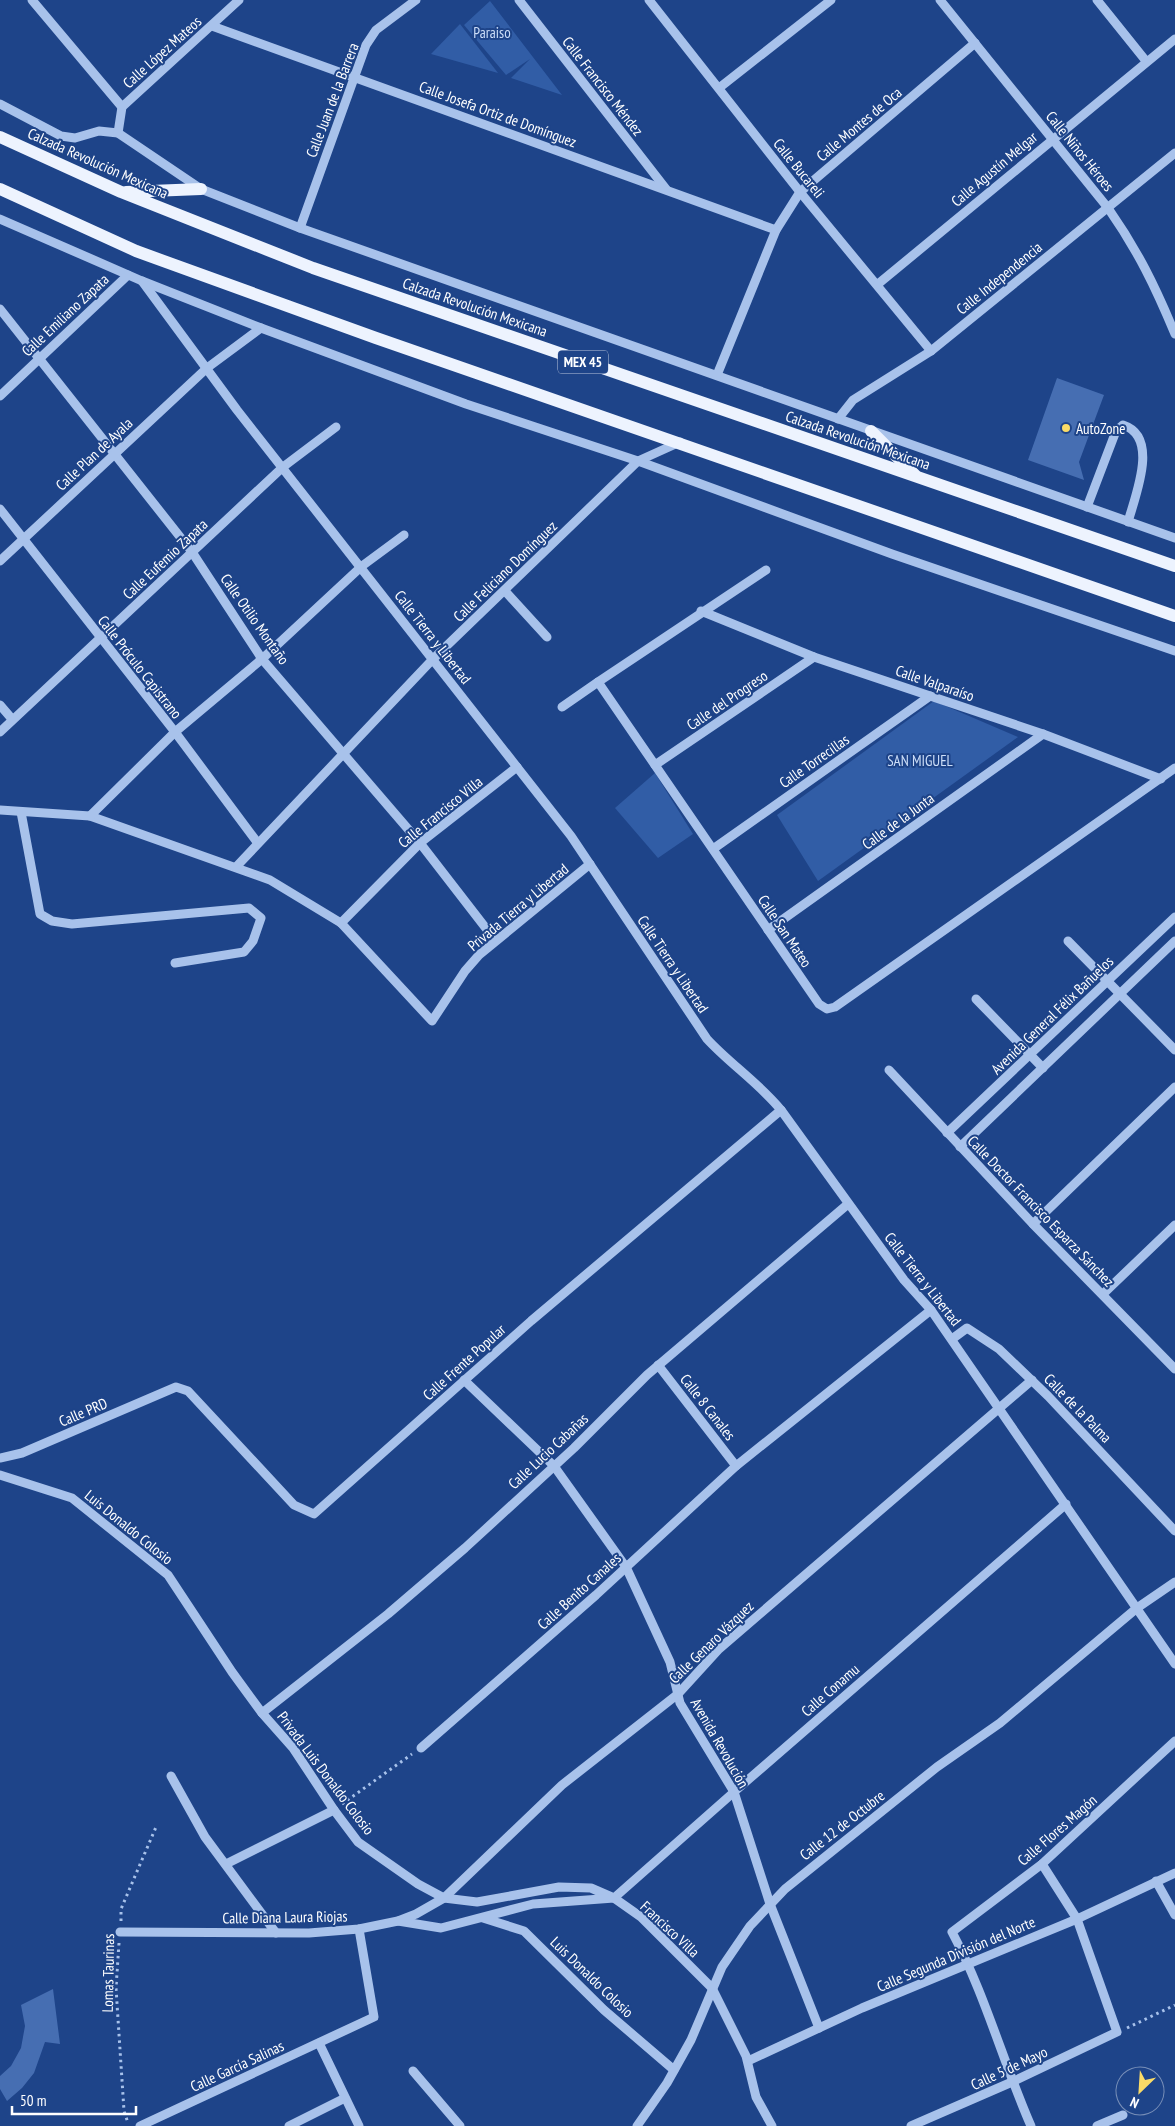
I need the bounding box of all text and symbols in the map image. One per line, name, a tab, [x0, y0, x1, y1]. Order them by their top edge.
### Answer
street label: Calle López Mateos	[119, 12, 205, 92]
park label: Paraiso	[473, 23, 511, 42]
street label: Calle Francisco Méndez	[558, 33, 648, 139]
street label: Calle Juan de la Barrera	[301, 40, 363, 160]
street label: Calle Josefa Ortiz de Domínguez	[417, 77, 579, 151]
street label: Calle Montes de Oca	[812, 83, 906, 165]
street label: Calle Niños Héroes	[1042, 107, 1118, 195]
street label: Calzada Revolución Mexicana	[25, 123, 171, 203]
street label: Calle Agustín Melgar	[947, 127, 1042, 211]
street label: Calle Bucareli	[769, 134, 829, 202]
street label: Calle Independencia	[952, 238, 1046, 318]
street label: Calle Emiliano Zapata	[17, 270, 113, 360]
street label: Calzada Revolución Mexicana	[400, 273, 550, 341]
road number: MEX 45	[558, 351, 608, 374]
street label: Calzada Revolución Mexicana	[783, 406, 933, 474]
street label: Calle Plan de Ayala	[52, 414, 136, 494]
place label: AutoZone	[1076, 419, 1125, 438]
marker: AutoZone	[1060, 422, 1072, 434]
street label: Calle Eufemio Zapata	[119, 515, 211, 603]
street label: Calle Feliciano Domínguez	[449, 516, 561, 626]
street label: Calle Otilio Montaño	[217, 570, 293, 668]
street label: Calle Tierra y Libertad	[390, 586, 476, 688]
street label: Calle Próculo Capistrano	[94, 612, 186, 722]
street label: Calle Valparaíso	[893, 661, 977, 705]
street label: Calle del Progreso	[683, 666, 771, 734]
street label: Calle Torrecillas	[775, 730, 853, 792]
park label: SAN MIGUEL	[887, 751, 954, 770]
street label: Calle Francisco Villa	[394, 772, 486, 852]
street label: Calle de la Junta	[858, 789, 938, 853]
street label: Privada Tierra y Libertad	[464, 859, 572, 955]
street label: Calle San Mateo	[754, 891, 816, 971]
street label: Calle Tierra y Libertad	[633, 912, 713, 1016]
street label: Avenida General Félix Bañuelos	[987, 952, 1117, 1078]
street label: Calle Doctor Francisco Esparza Sánchez	[964, 1131, 1118, 1291]
street label: Calle Tierra y Libertad	[880, 1228, 966, 1330]
street label: Calle Frente Popular	[419, 1319, 510, 1404]
street label: Calle de la Palma	[1040, 1369, 1116, 1447]
street label: Calle 8 Canales	[676, 1370, 740, 1444]
street label: Calle PRD	[56, 1393, 110, 1431]
street label: Calle Lucio Cabañas	[504, 1409, 592, 1493]
street label: Luis Donaldo Colosio	[81, 1486, 177, 1568]
street label: Calle Benito Canales	[533, 1549, 625, 1633]
street label: Calle Genaro Vázquez	[665, 1597, 757, 1687]
street label: Calle Conamu	[797, 1660, 863, 1720]
street label: Avenida Revolución	[687, 1695, 753, 1791]
street label: Privada Luis Donaldo Colosio	[273, 1708, 379, 1838]
street label: Calle 12 de Octubre	[796, 1786, 888, 1864]
street label: Calle Flores Magón	[1013, 1790, 1101, 1870]
street label: Francisco Villa	[636, 1897, 704, 1961]
street label: Calle Diana Laura Riojas	[222, 1906, 348, 1928]
street label: Calle Segunda División del Norte	[874, 1912, 1038, 1996]
street label: Luis Donaldo Colosio	[546, 1933, 638, 2021]
street label: Lomas Taurinas	[98, 1934, 118, 2012]
street label: Calle García Salinas	[187, 2036, 287, 2096]
street label: Calle 5 de Mayo	[968, 2042, 1050, 2094]
north arrow	[1115, 2066, 1165, 2116]
scale bar	[12, 2084, 136, 2116]
text: 50 m	[20, 2091, 46, 2110]
text: N	[1127, 2093, 1142, 2113]

